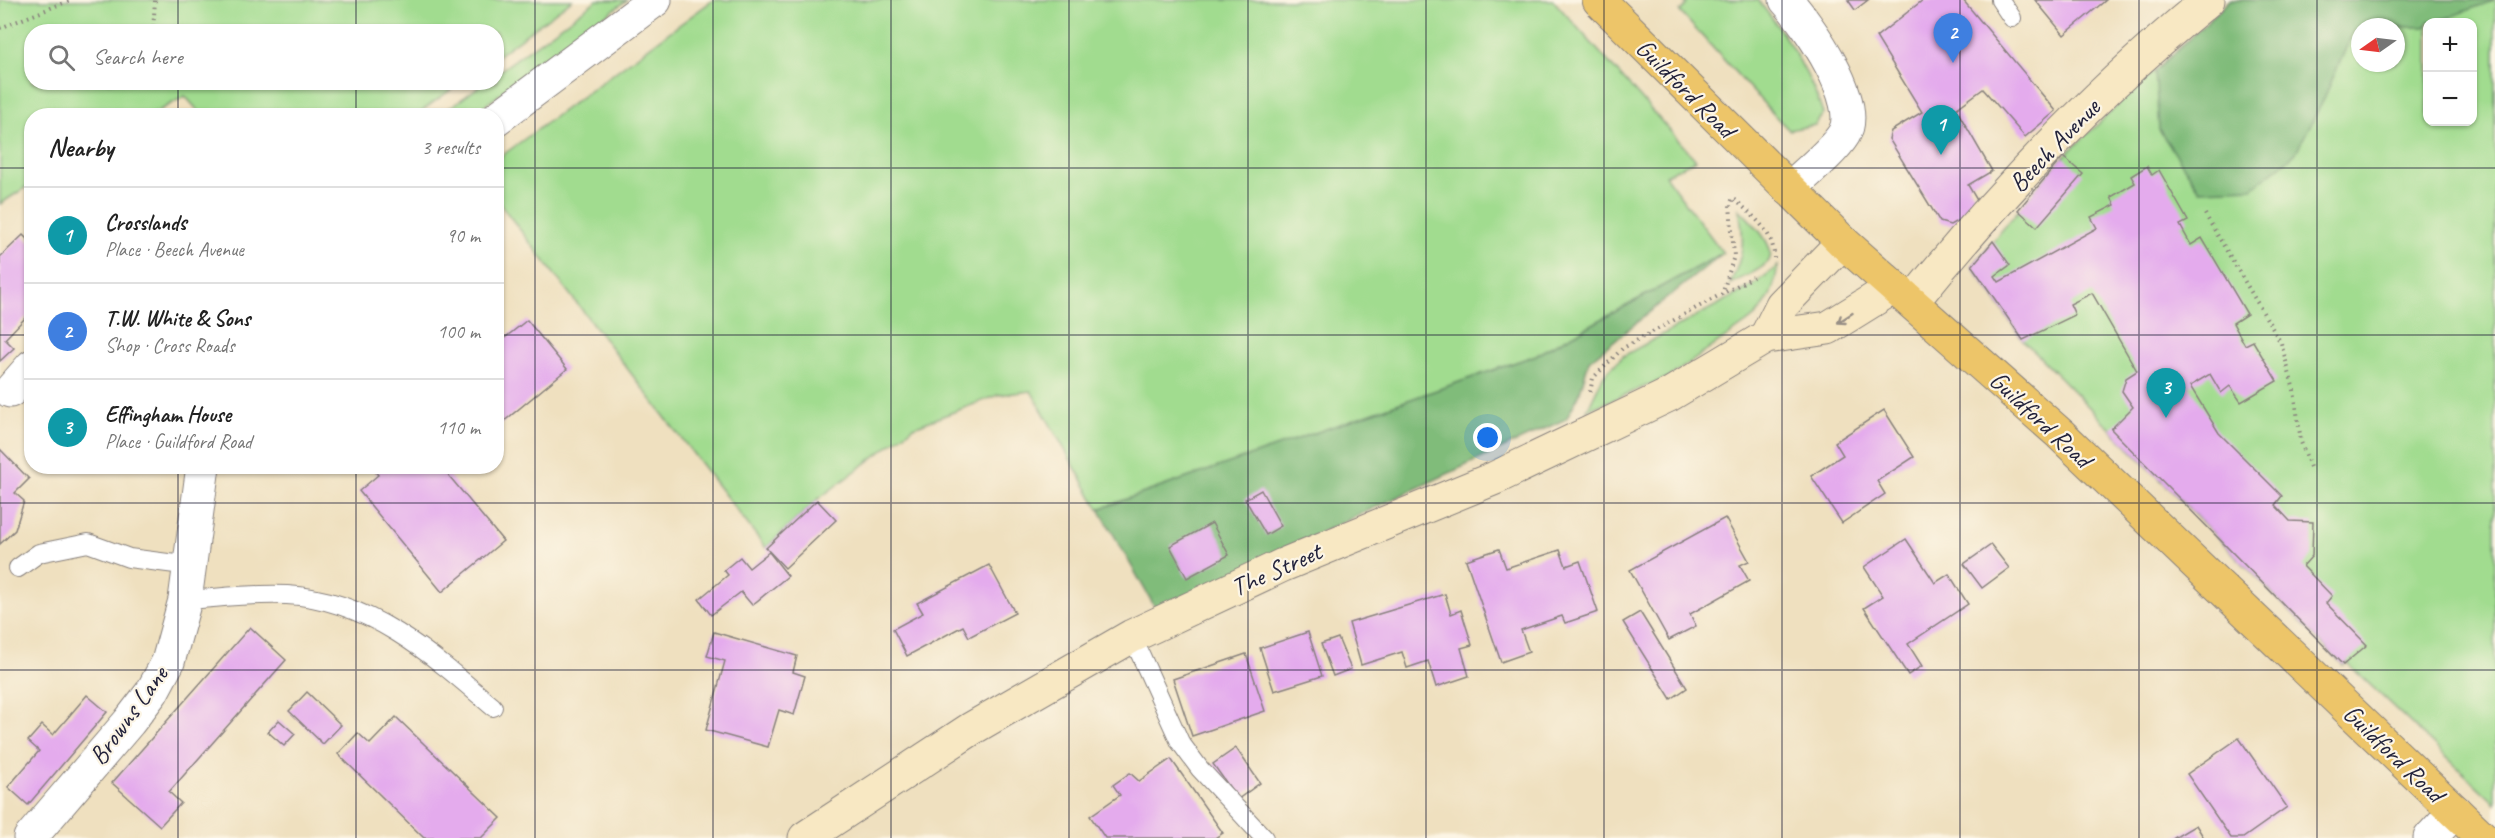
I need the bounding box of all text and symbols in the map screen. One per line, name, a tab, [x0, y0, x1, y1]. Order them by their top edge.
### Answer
pin: 2	[1934, 14, 1972, 63]
north arrow	[2351, 18, 2405, 72]
map controls	[2423, 18, 2477, 126]
button: +	[2423, 18, 2477, 72]
search box	[24, 24, 504, 90]
street label: Guildford Road	[1629, 31, 1745, 148]
icon: search	[45, 41, 78, 74]
text: Search here	[93, 43, 183, 71]
button: −	[2423, 72, 2477, 126]
street label: Beech Avenue	[2002, 91, 2108, 199]
pin: 1	[1922, 106, 1960, 155]
text: Nearby	[48, 131, 113, 164]
text: 3 results	[421, 135, 480, 160]
text: Crosslands	[105, 209, 186, 237]
text: 1	[63, 223, 72, 248]
text: 90 m	[446, 223, 480, 248]
text: Place · Beech Avenue	[105, 237, 244, 262]
text: T.W. White & Sons	[105, 305, 250, 333]
one-way arrow	[1837, 312, 1853, 324]
text: 2	[63, 319, 72, 344]
text: 100 m	[437, 319, 480, 344]
text: Shop · Cross Roads	[105, 333, 235, 358]
street label: Guildford Road	[1983, 364, 2101, 478]
pin: 3	[2146, 368, 2186, 418]
text: Effingham House	[105, 401, 231, 429]
text: 3	[63, 415, 72, 440]
text: 110 m	[437, 415, 480, 440]
your location	[1473, 423, 1502, 452]
text: Place · Guildford Road	[105, 429, 252, 454]
street label: The Street	[1226, 534, 1329, 604]
street label: Browns Lane	[82, 658, 176, 771]
street label: Guildford Road	[2336, 697, 2454, 812]

